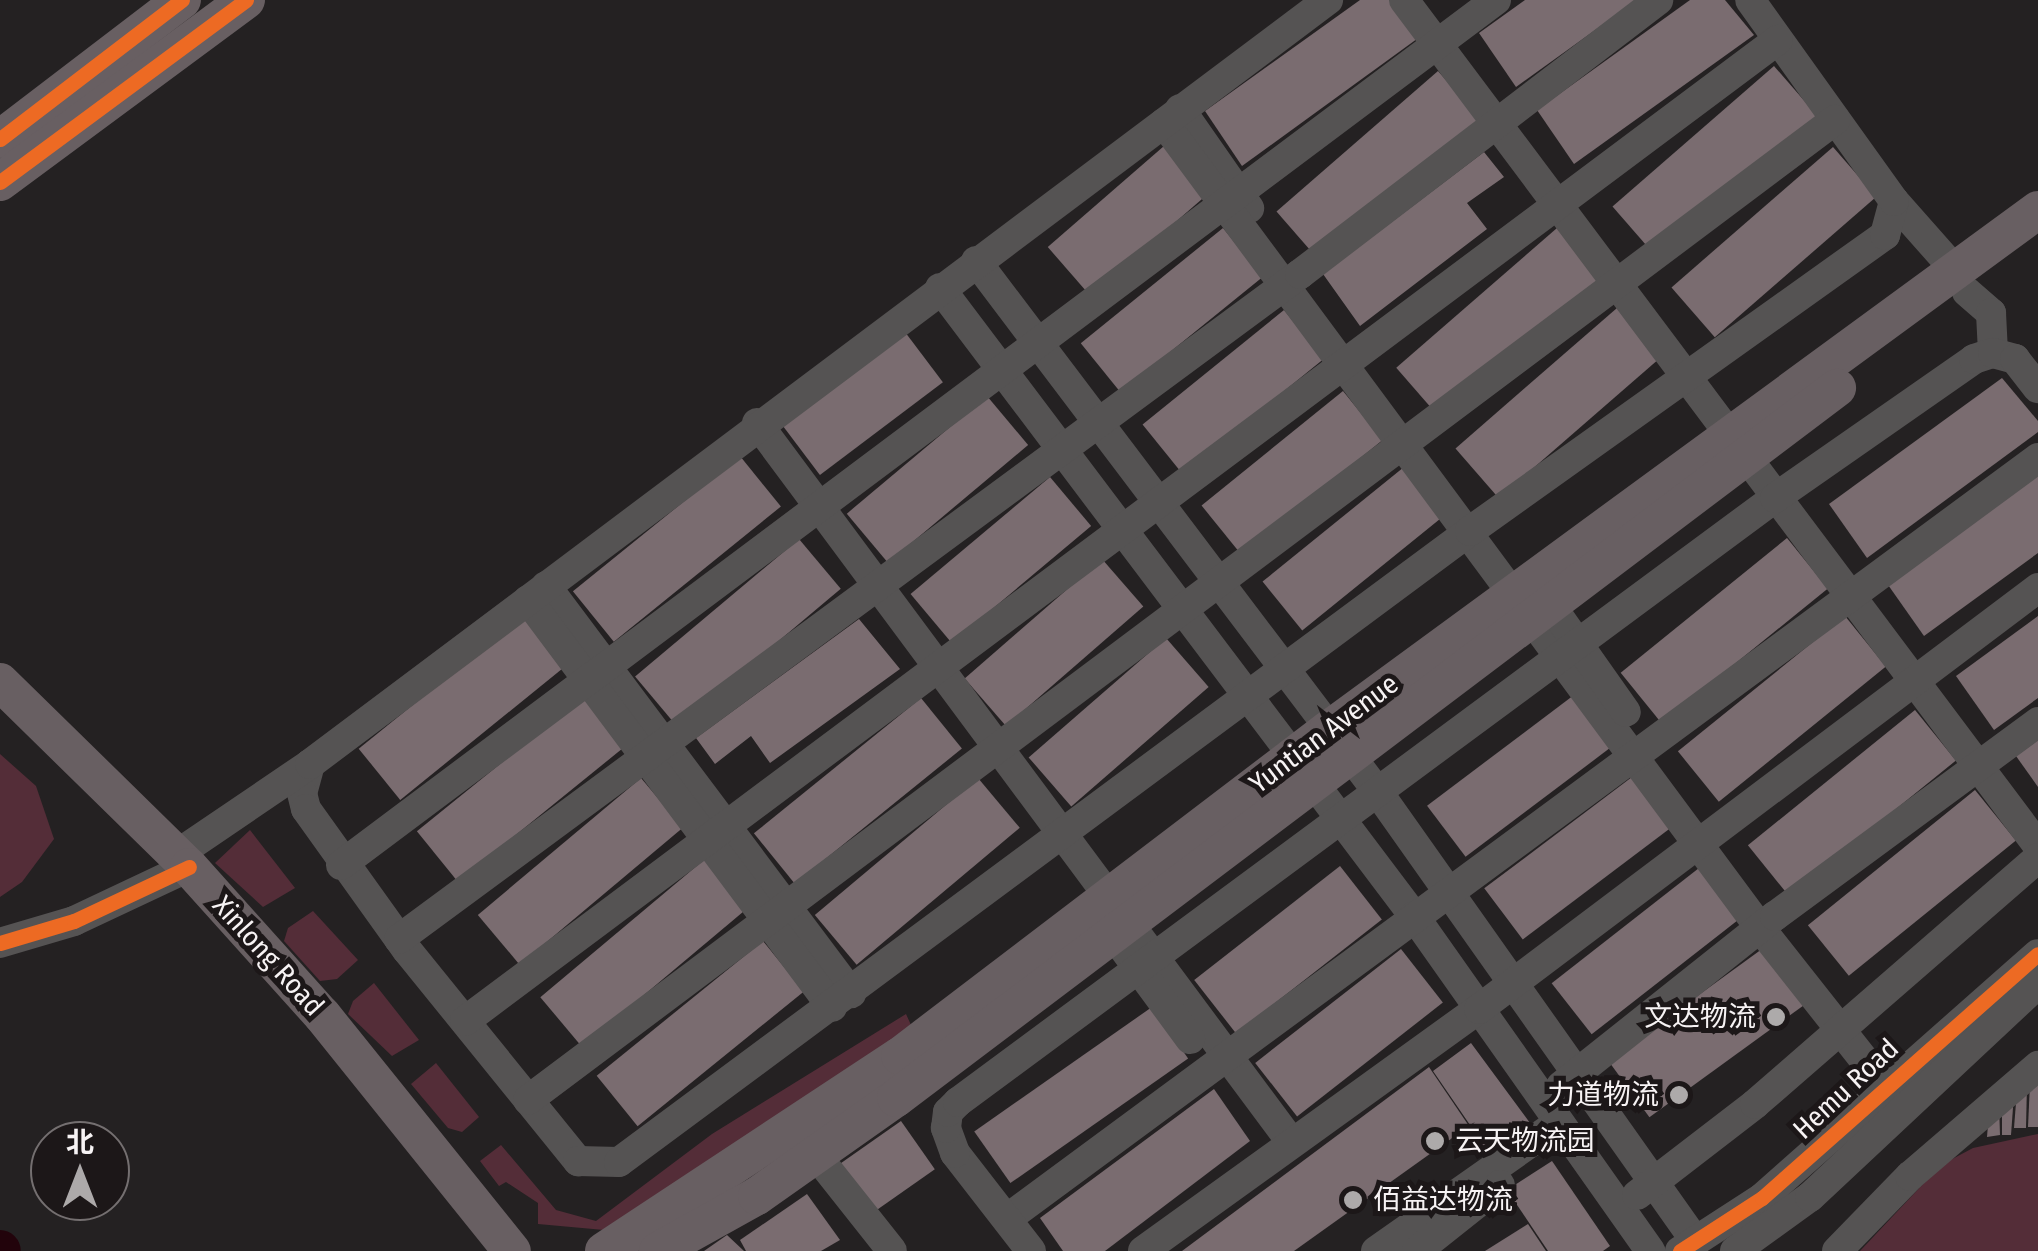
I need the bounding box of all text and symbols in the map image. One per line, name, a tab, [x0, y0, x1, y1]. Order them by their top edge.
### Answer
street label: Yuntian Avenue	[1243, 667, 1405, 801]
street label: Xinlong Road	[205, 889, 331, 1023]
place label: 文达物流	[1644, 1000, 1756, 1034]
marker: 文达物流	[1765, 1006, 1787, 1028]
street label: Hemu Road	[1786, 1032, 1906, 1146]
place label: 力道物流	[1547, 1078, 1659, 1112]
marker: 力道物流	[1668, 1084, 1690, 1106]
north arrow	[30, 1121, 130, 1221]
place label: 云天物流园	[1455, 1124, 1595, 1158]
text: 北	[66, 1126, 94, 1159]
marker: 云天物流园	[1424, 1130, 1446, 1152]
place label: 佰益达物流	[1373, 1183, 1513, 1217]
marker: 佰益达物流	[1342, 1189, 1364, 1211]

